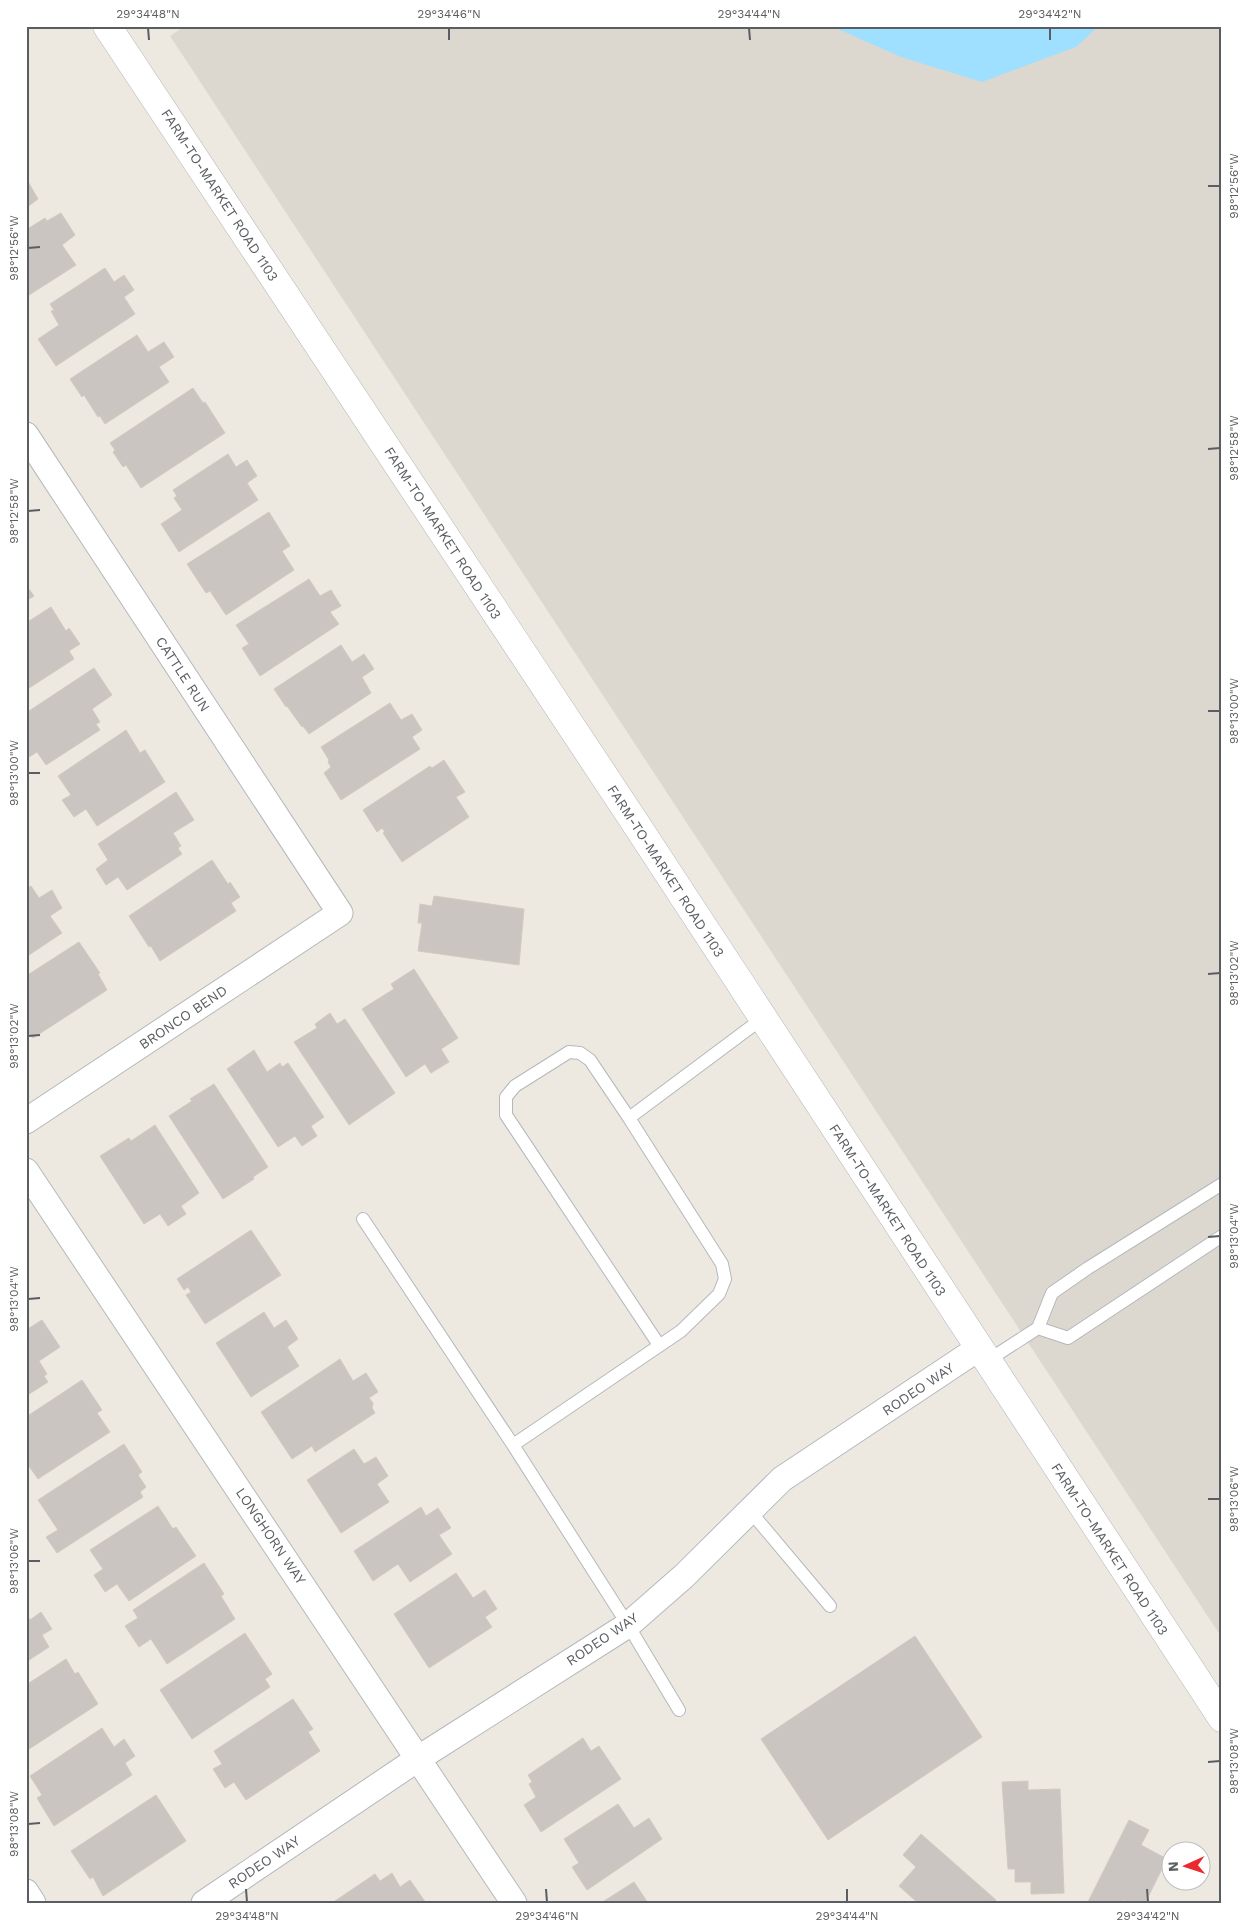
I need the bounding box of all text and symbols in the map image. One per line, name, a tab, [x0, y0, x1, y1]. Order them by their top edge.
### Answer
text: 29°34'48"N	[116, 7, 180, 21]
text: 29°34'46"N	[417, 7, 481, 21]
text: 29°34'44"N	[717, 7, 781, 21]
text: 29°34'42"N	[1018, 7, 1082, 21]
street label: FARM-TO-MARKET ROAD 1103	[158, 106, 282, 284]
text: 98°12'56"W	[1227, 153, 1241, 219]
text: 98°12'56"W	[7, 215, 21, 281]
text: 98°12'58"W	[1227, 415, 1241, 481]
street label: FARM-TO-MARKET ROAD 1103	[381, 444, 505, 622]
text: 98°12'58"W	[7, 478, 21, 544]
street label: CATTLE RUN	[153, 634, 213, 714]
text: 98°13'00"W	[1227, 677, 1241, 744]
text: 98°13'00"W	[7, 739, 21, 806]
street label: FARM-TO-MARKET ROAD 1103	[604, 782, 728, 960]
text: 98°13'02"W	[1227, 940, 1241, 1006]
street label: BRONCO BEND	[136, 982, 230, 1052]
text: 98°13'02"W	[7, 1003, 21, 1069]
street label: FARM-TO-MARKET ROAD 1103	[826, 1121, 950, 1299]
text: 98°13'04"W	[1227, 1203, 1241, 1269]
text: 98°13'04"W	[7, 1266, 21, 1332]
street label: RODEO WAY	[879, 1359, 957, 1419]
street label: FARM-TO-MARKET ROAD 1103	[1048, 1460, 1172, 1638]
text: 98°13'06"W	[1227, 1466, 1241, 1532]
street label: LONGHORN WAY	[233, 1485, 309, 1587]
text: 98°13'06"W	[7, 1528, 21, 1594]
street label: RODEO WAY	[563, 1609, 641, 1669]
text: 98°13'08"W	[1227, 1728, 1241, 1794]
text: 98°13'08"W	[7, 1791, 21, 1857]
street label: RODEO WAY	[225, 1832, 303, 1892]
north arrow	[1160, 1842, 1210, 1892]
text: N	[1165, 1861, 1181, 1872]
text: 29°34'48"N	[215, 1909, 279, 1923]
text: 29°34'46"N	[515, 1909, 579, 1923]
text: 29°34'44"N	[815, 1909, 879, 1923]
text: 29°34'42"N	[1116, 1909, 1180, 1923]

